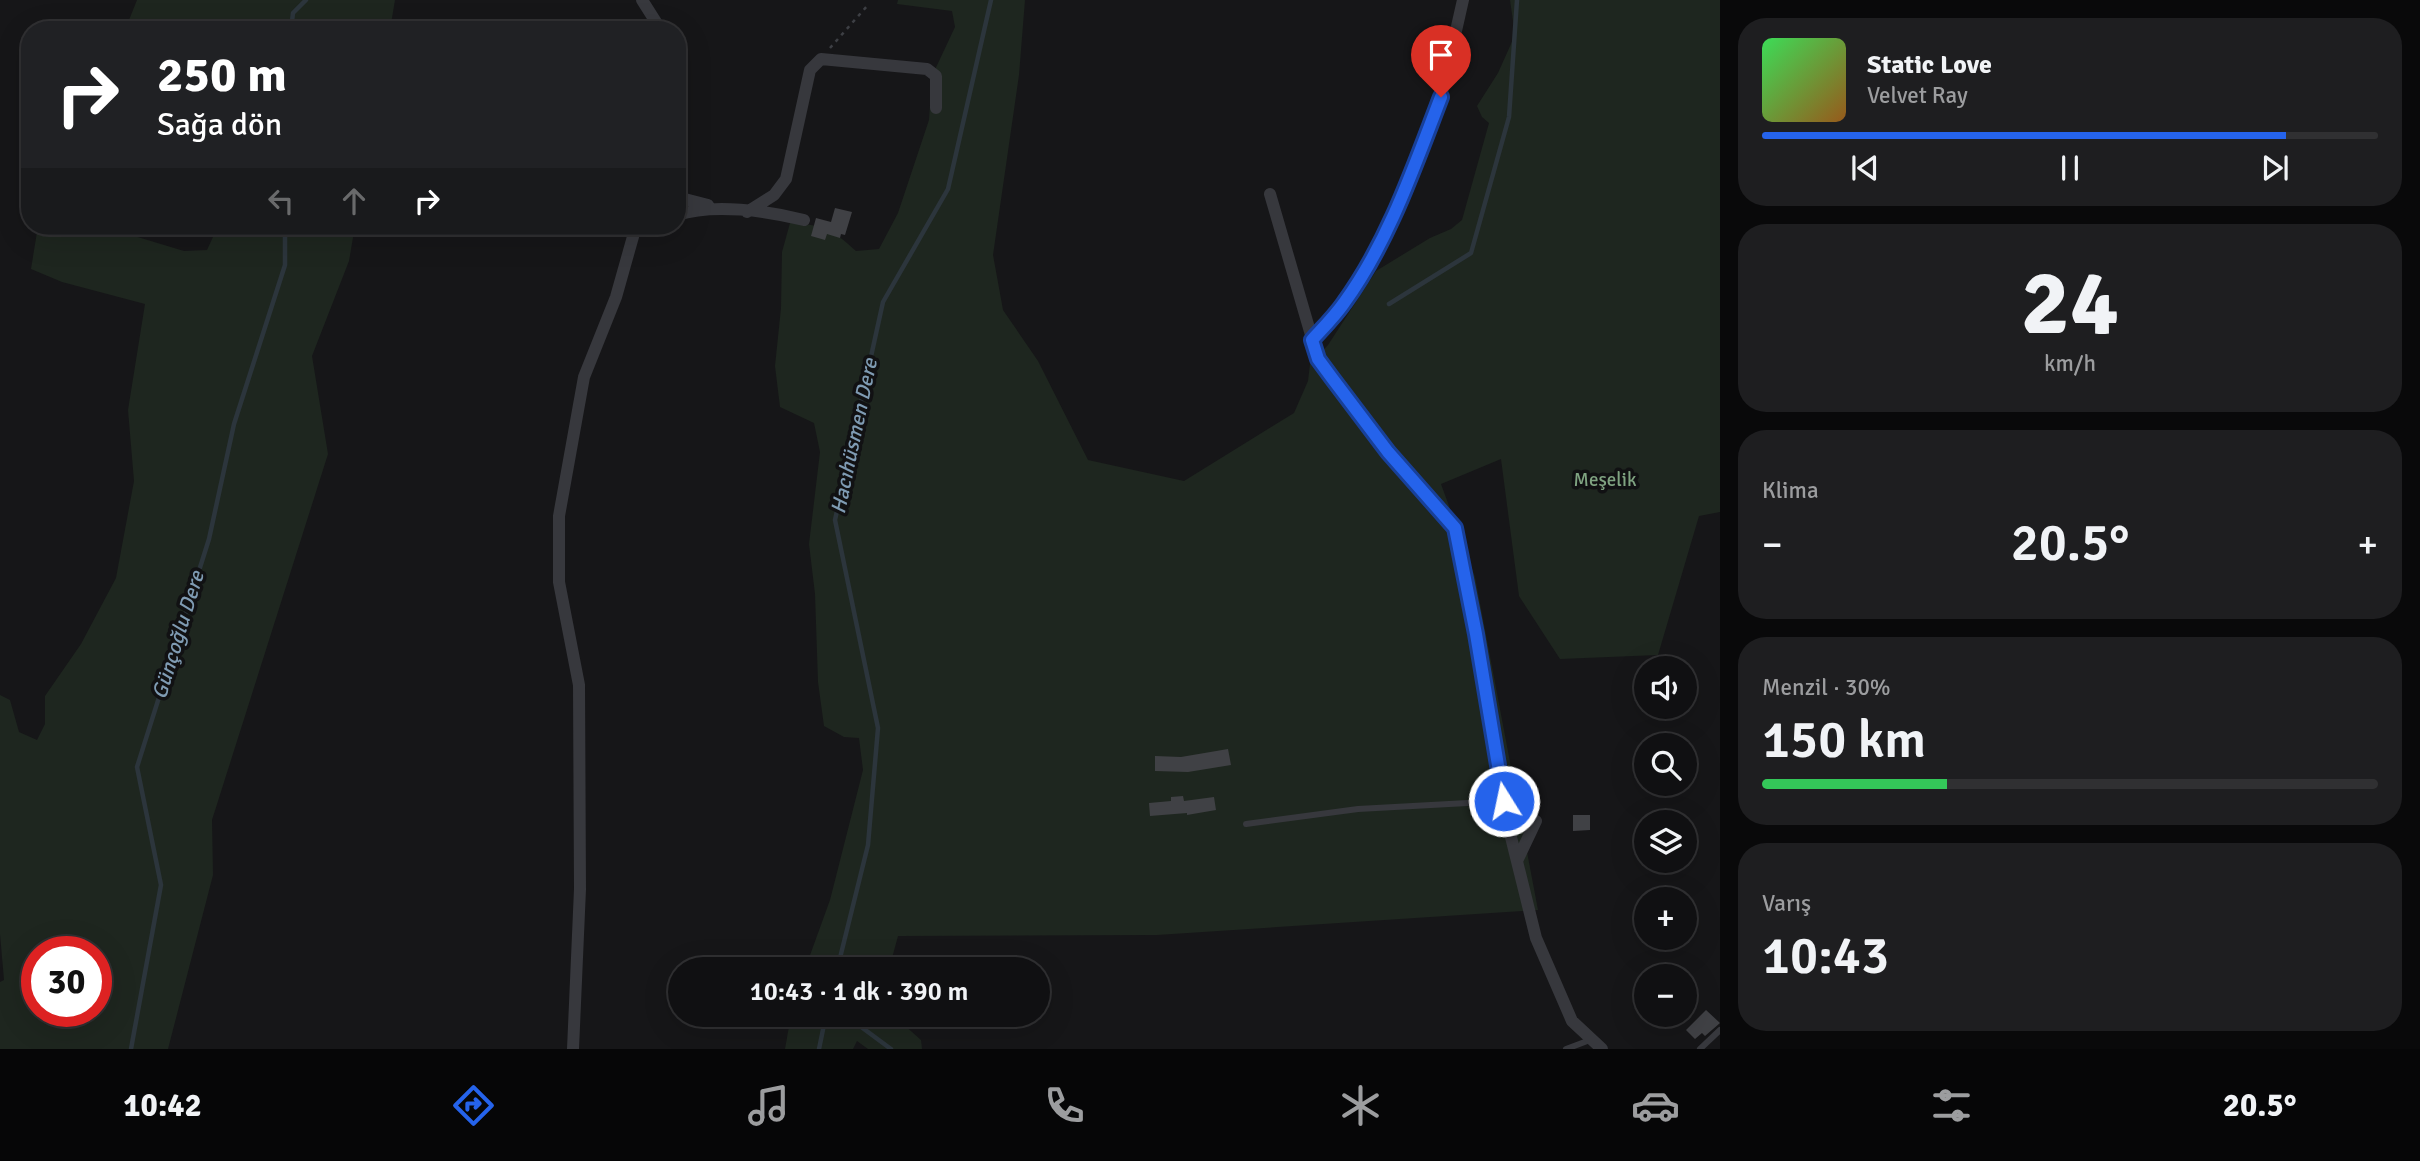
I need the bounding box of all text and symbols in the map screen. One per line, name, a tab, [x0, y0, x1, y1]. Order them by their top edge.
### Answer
pin	[1411, 25, 1471, 97]
icon: arrive	[1422, 36, 1460, 74]
text: 250 m	[157, 45, 287, 105]
icon: right	[42, 49, 133, 140]
text: Static Love	[1867, 49, 1992, 81]
text: Velvet Ray	[1867, 81, 1968, 110]
text: Sağa dön	[157, 105, 282, 144]
icon: previous	[1846, 149, 1884, 187]
icon: pause	[2051, 149, 2089, 187]
icon: next	[2256, 149, 2294, 187]
icon: left	[262, 182, 300, 220]
icon: ahead	[335, 182, 373, 220]
icon: right	[408, 182, 446, 220]
text: 24	[2021, 247, 2119, 360]
text: km/h	[2044, 349, 2096, 378]
water label: Hacıhüsmen Dere	[825, 355, 883, 516]
park label: Meşelik	[1574, 468, 1637, 492]
text: Klima	[1762, 476, 1819, 505]
text: 20.5°	[2011, 511, 2129, 575]
text: −	[1762, 521, 1783, 568]
text: +	[2357, 521, 2378, 568]
water label: Günçoğlu Dere	[146, 567, 210, 702]
map controls	[1634, 656, 1697, 1027]
button: sound	[1634, 656, 1697, 719]
text: Menzil · 30%	[1762, 673, 1891, 702]
text: 150 km	[1762, 708, 1926, 772]
button: search	[1634, 733, 1697, 796]
position arrow	[1467, 764, 1541, 838]
button: layers	[1634, 810, 1697, 873]
button: +	[1634, 887, 1697, 950]
text: Varış	[1762, 889, 1811, 918]
text: 10:43	[1762, 924, 1889, 988]
speed limit sign: 30	[21, 936, 112, 1027]
button: −	[1634, 964, 1697, 1027]
text: 10:43 · 1 dk · 390 m	[750, 976, 968, 1008]
icon: directions	[449, 1081, 498, 1130]
icon: music	[744, 1081, 793, 1130]
icon: phone	[1040, 1081, 1089, 1130]
icon: climate	[1336, 1081, 1385, 1130]
icon: car	[1631, 1081, 1680, 1130]
icon: filters	[1927, 1081, 1976, 1130]
text: 10:42	[123, 1086, 202, 1125]
text: 20.5°	[2223, 1086, 2297, 1125]

